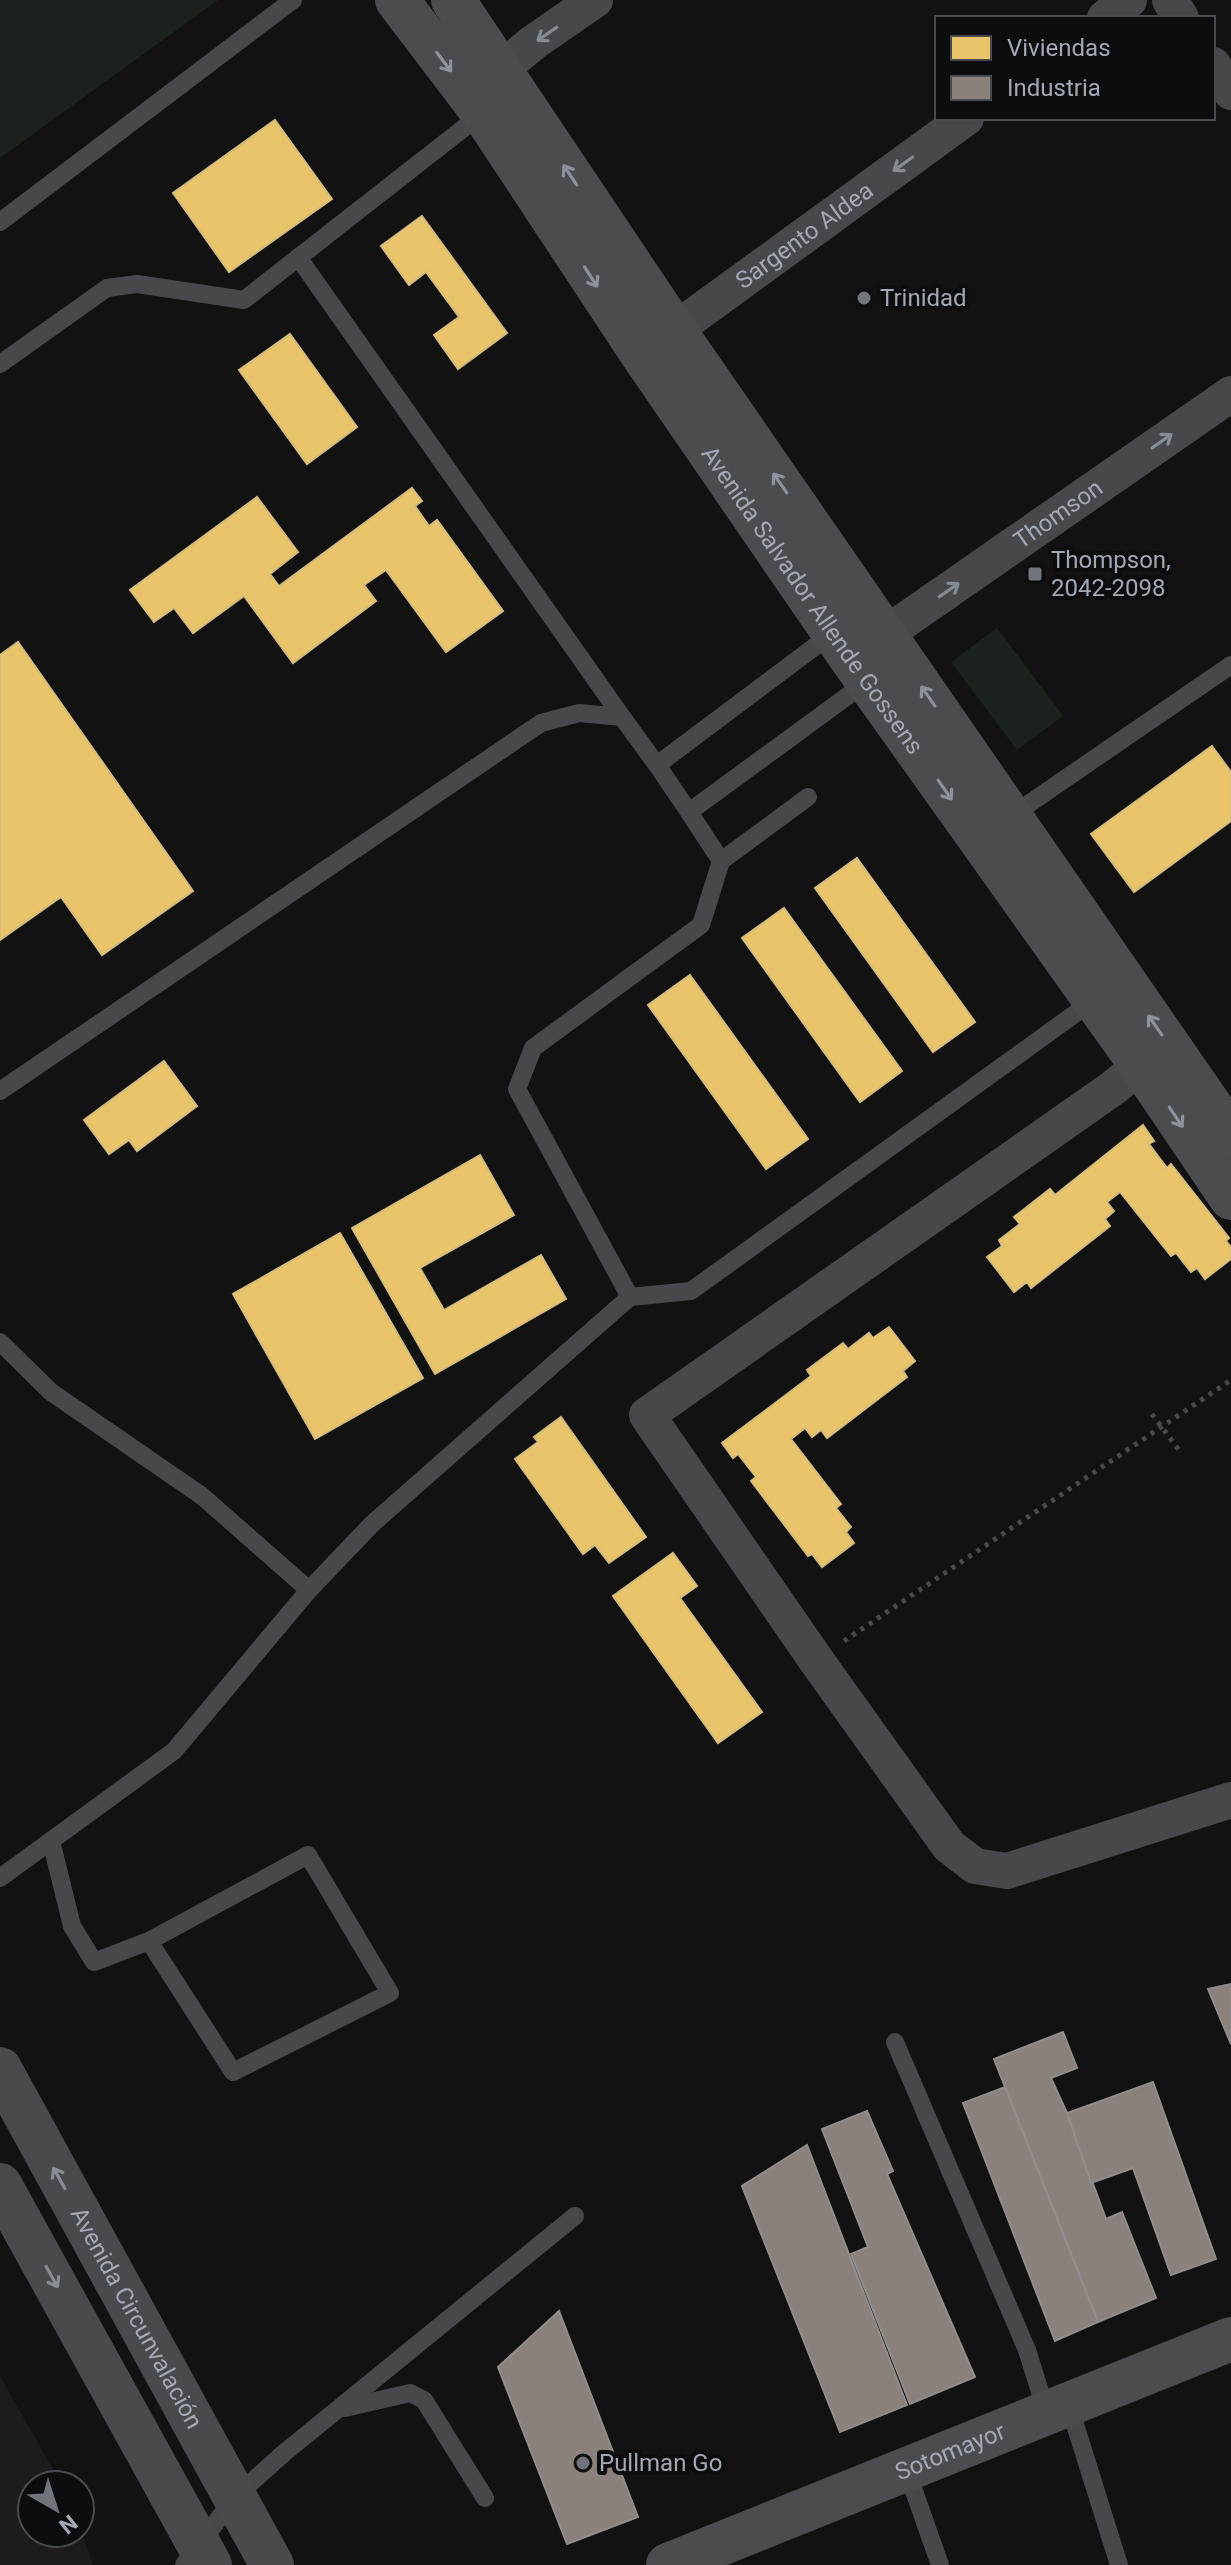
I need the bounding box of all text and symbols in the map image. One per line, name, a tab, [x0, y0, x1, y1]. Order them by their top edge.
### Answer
legend	[935, 16, 1215, 120]
one-way arrow	[536, 26, 558, 42]
text: Viviendas	[1007, 34, 1111, 62]
one-way arrow	[436, 51, 453, 72]
text: Industria	[1007, 74, 1101, 102]
one-way arrow	[893, 156, 915, 172]
one-way arrow	[562, 164, 578, 187]
street label: Sargento Aldea	[730, 176, 878, 295]
one-way arrow	[583, 265, 599, 287]
place label: Trinidad	[880, 284, 967, 312]
marker: Trinidad	[855, 289, 873, 307]
one-way arrow	[1151, 433, 1173, 449]
street label: Avenida Salvador Allende Gossens	[696, 441, 929, 760]
one-way arrow	[772, 472, 788, 494]
street label: Thomson	[1008, 474, 1108, 555]
place label: Thompson, 2042-2098	[1051, 546, 1171, 602]
marker: Thompson, 2042-2098	[1026, 565, 1044, 583]
one-way arrow	[937, 582, 959, 598]
one-way arrow	[920, 686, 936, 708]
one-way arrow	[937, 779, 953, 801]
one-way arrow	[1147, 1015, 1163, 1037]
one-way arrow	[1168, 1105, 1184, 1128]
one-way arrow	[51, 2166, 67, 2190]
street label: Avenida Circunvalación	[65, 2202, 209, 2434]
one-way arrow	[45, 2265, 60, 2289]
street label: Sotomayor	[891, 2417, 1009, 2486]
place label: Pullman Go	[599, 2449, 722, 2477]
marker: Pullman Go	[574, 2454, 592, 2472]
north arrow	[16, 2469, 96, 2549]
text: N	[54, 2510, 82, 2539]

